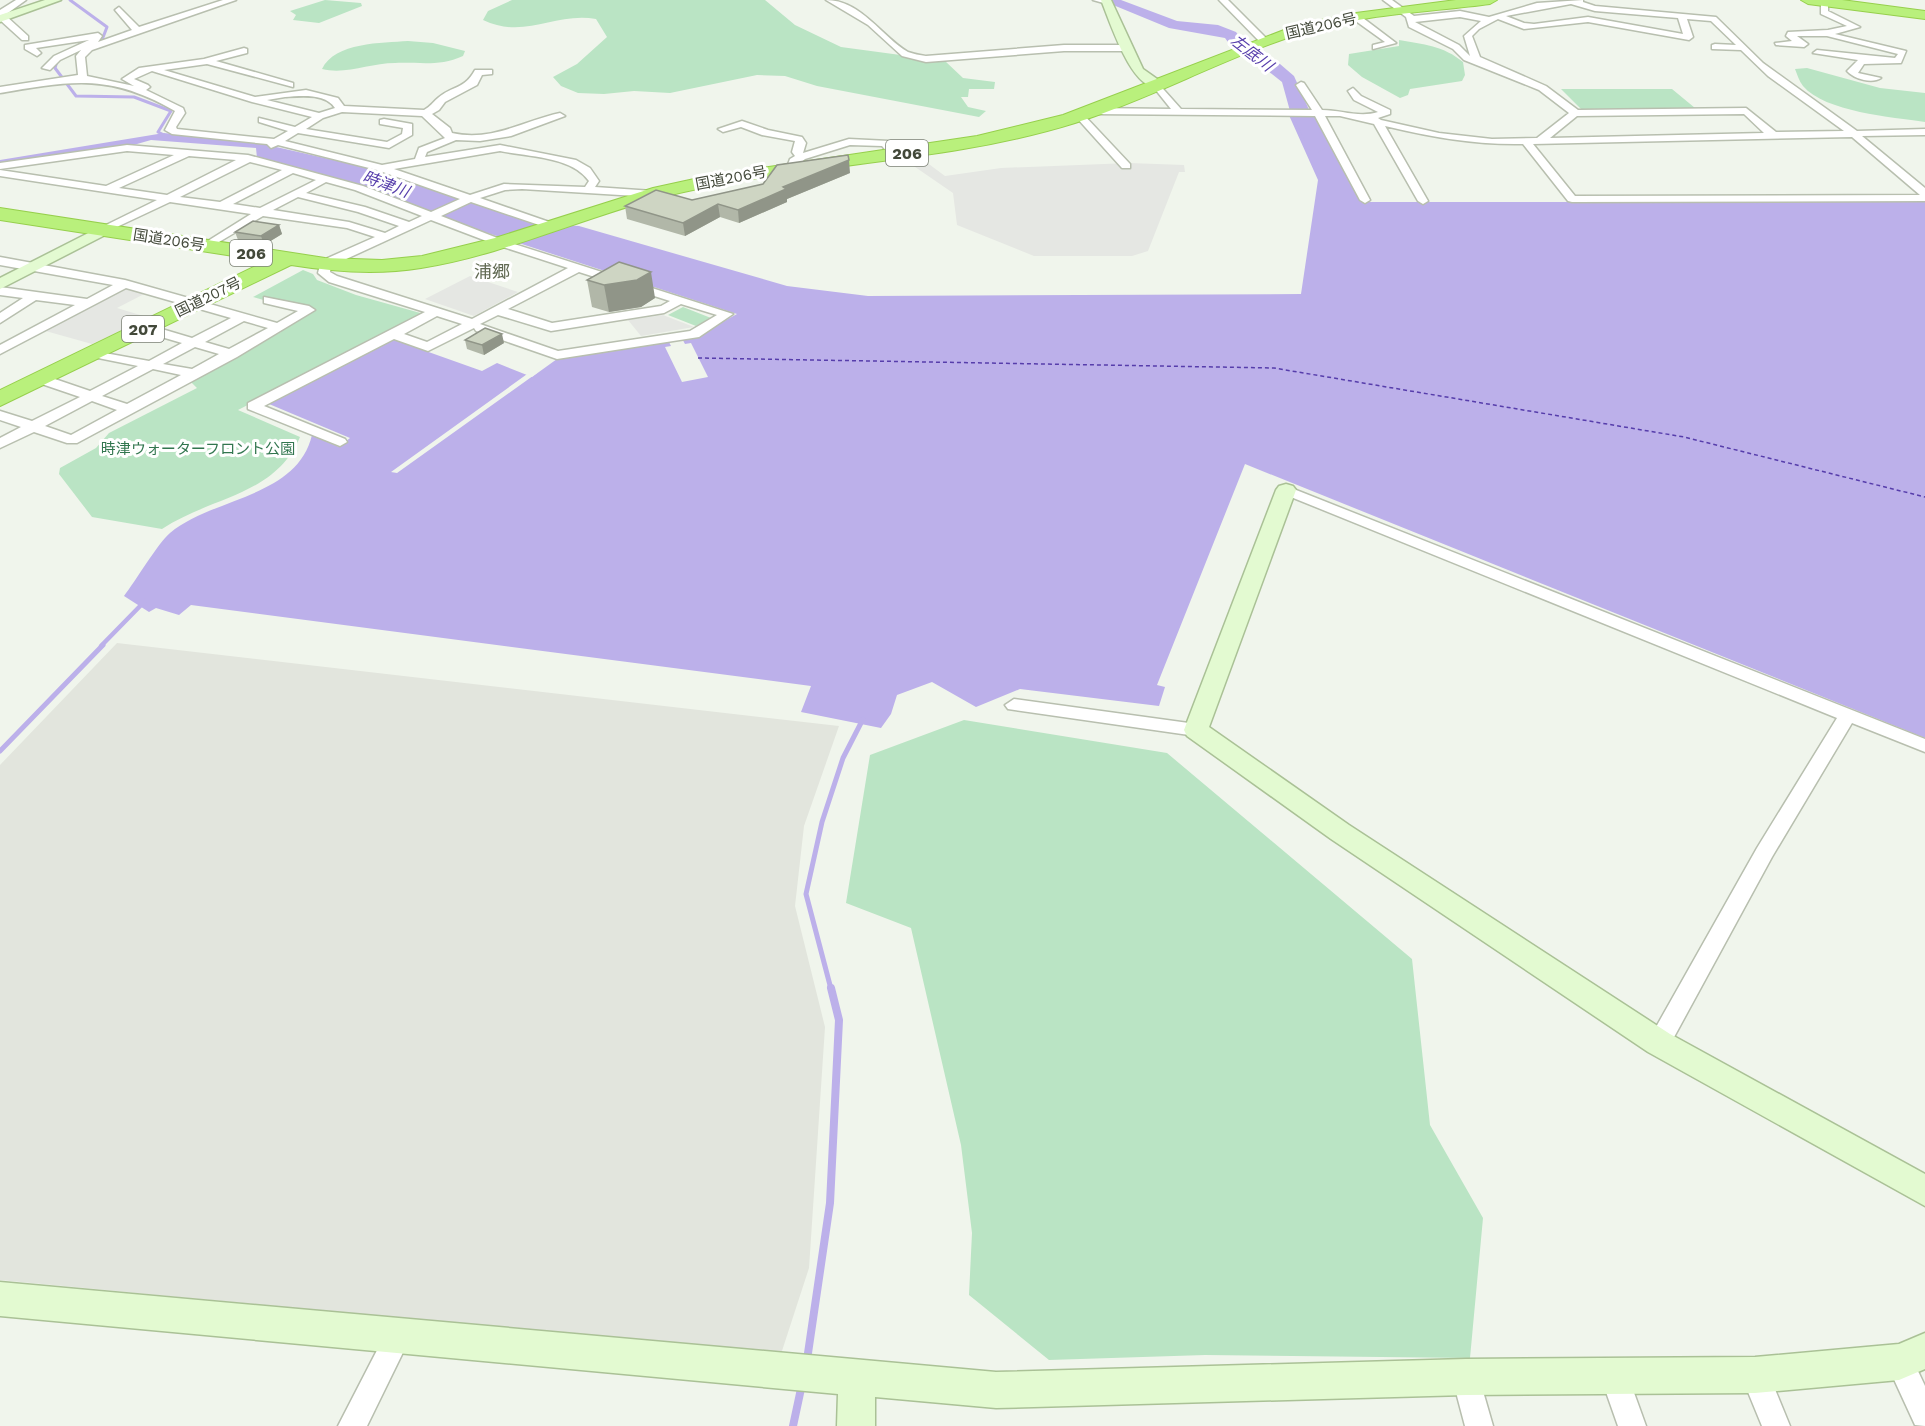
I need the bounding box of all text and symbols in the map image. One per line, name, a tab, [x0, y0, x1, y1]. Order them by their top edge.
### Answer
street label: 国道206号	[1284, 9, 1358, 43]
water label: 左底川	[1227, 31, 1278, 76]
road number: 206	[886, 140, 928, 166]
street label: 国道206号	[694, 162, 768, 194]
water label: 時津川	[360, 167, 414, 202]
street label: 国道206号	[132, 225, 206, 255]
road number: 206	[230, 240, 272, 266]
district label: 浦郷	[474, 261, 510, 282]
street label: 国道207号	[172, 273, 244, 321]
road number: 207	[122, 316, 164, 342]
park label: 時津ウォーターフロント公園	[101, 440, 295, 458]

